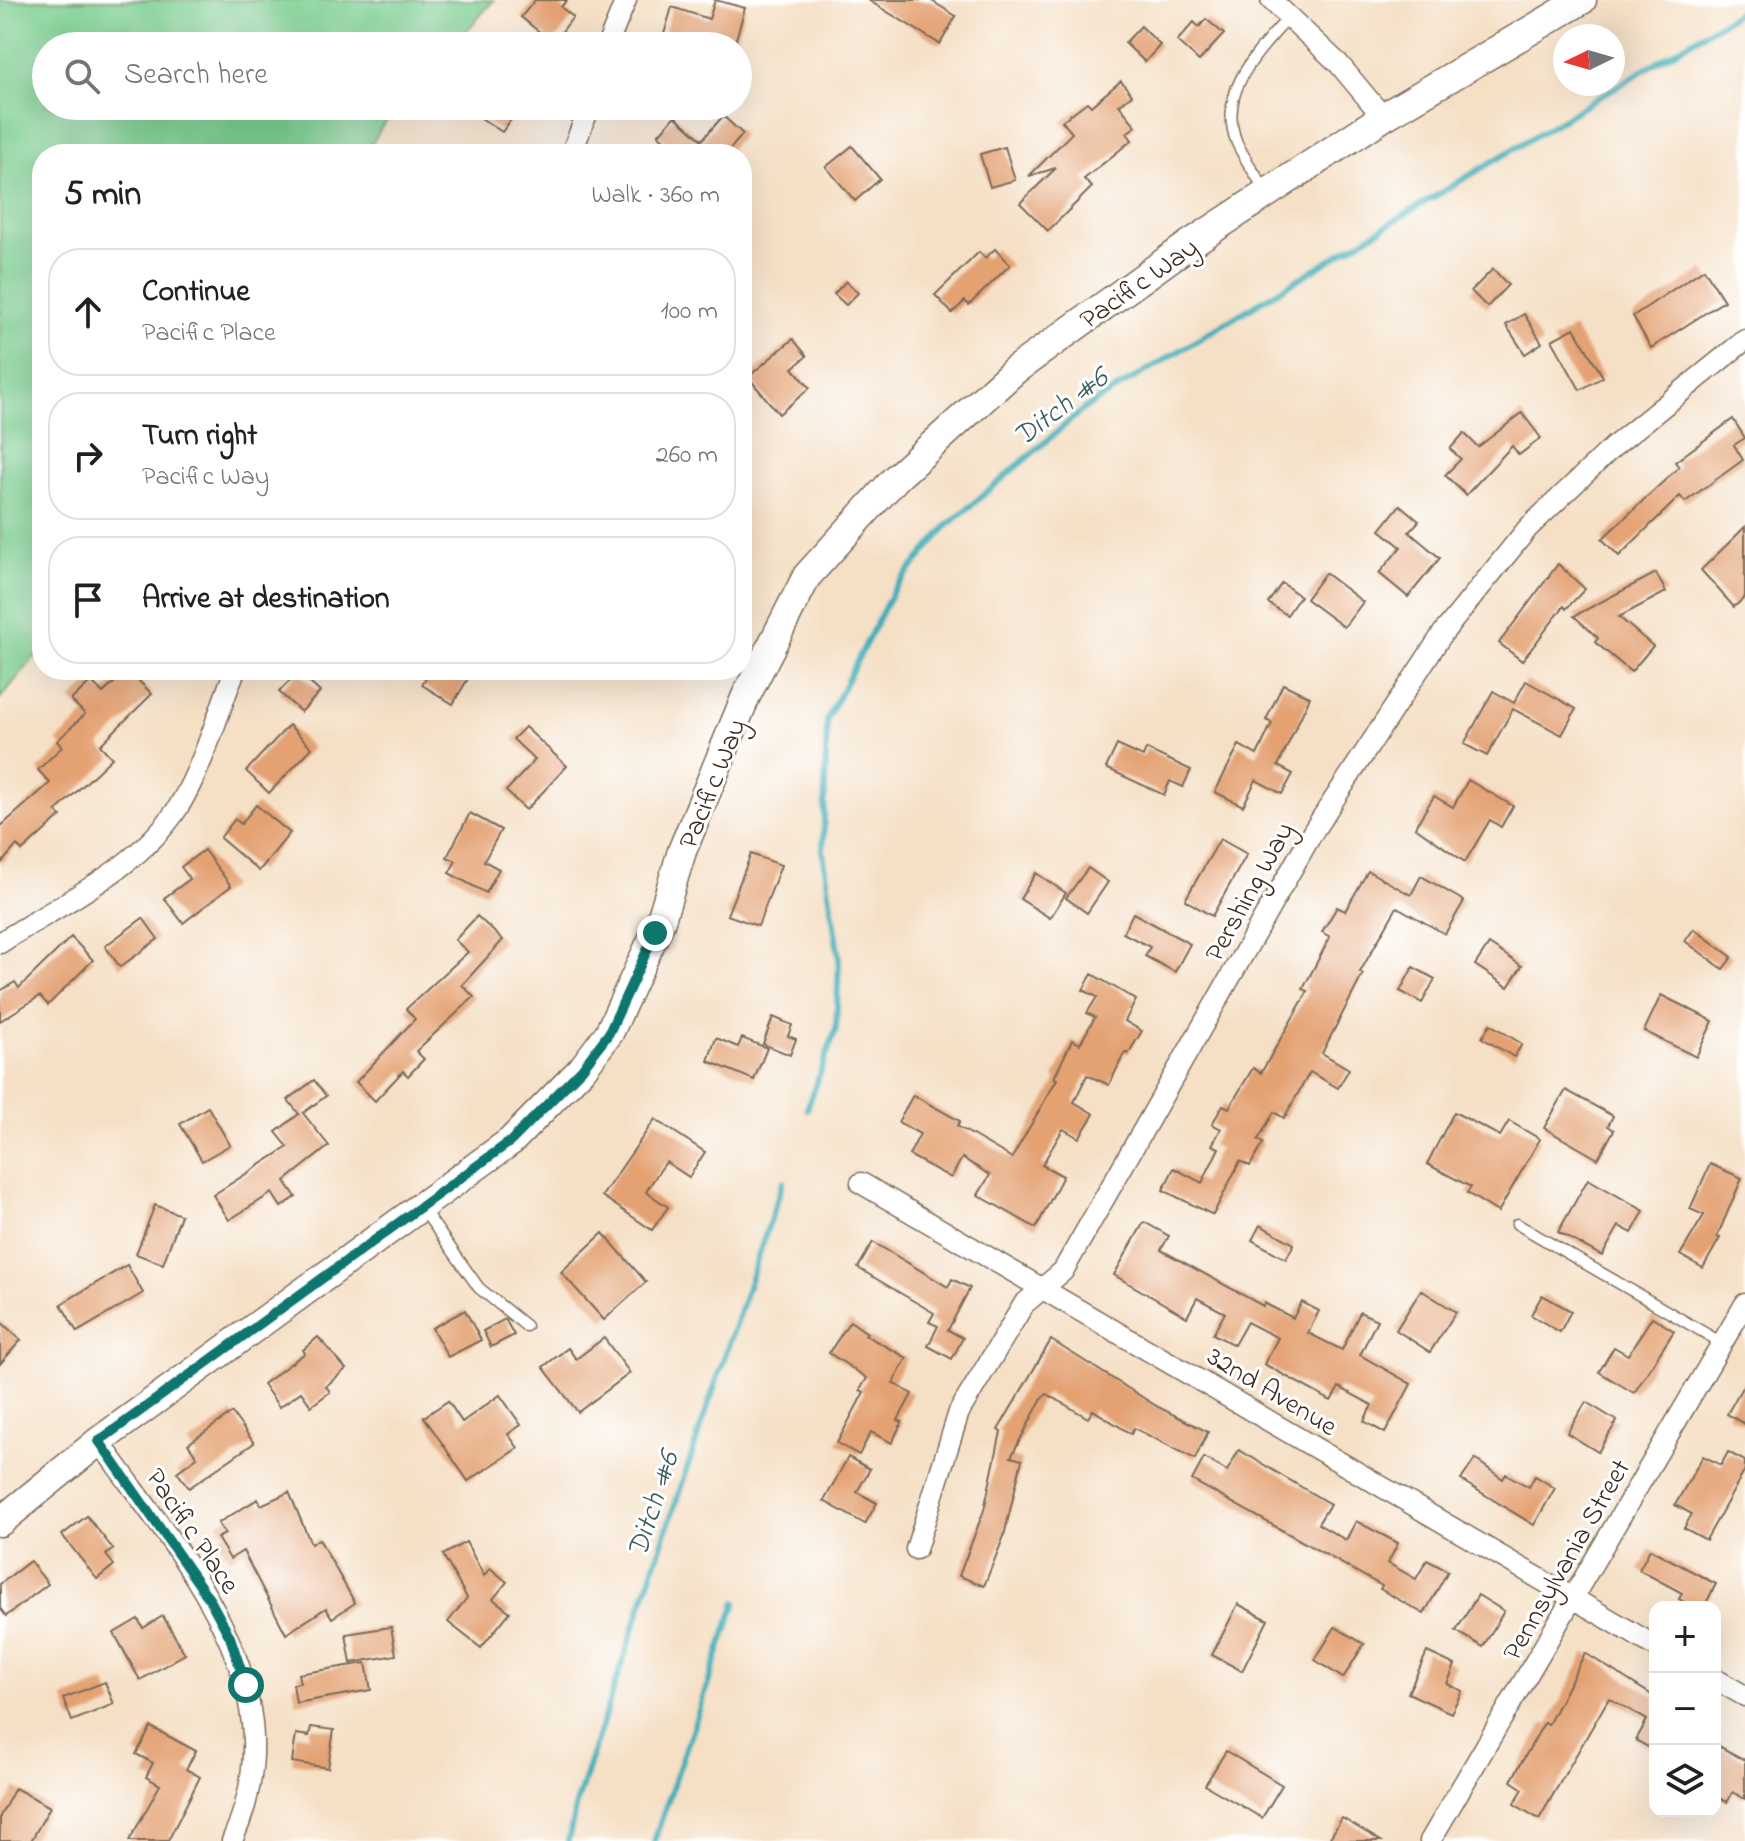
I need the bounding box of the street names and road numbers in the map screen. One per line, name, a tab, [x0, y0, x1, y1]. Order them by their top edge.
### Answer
street label: Pacific Way	[1072, 229, 1208, 341]
street label: Pacific Way	[670, 713, 759, 855]
street label: Pershing Way	[1196, 815, 1306, 970]
street label: 32nd Avenue	[1198, 1338, 1345, 1448]
street label: Pennsylvania Street	[1494, 1452, 1642, 1669]
street label: Pacific Place	[134, 1461, 249, 1603]

